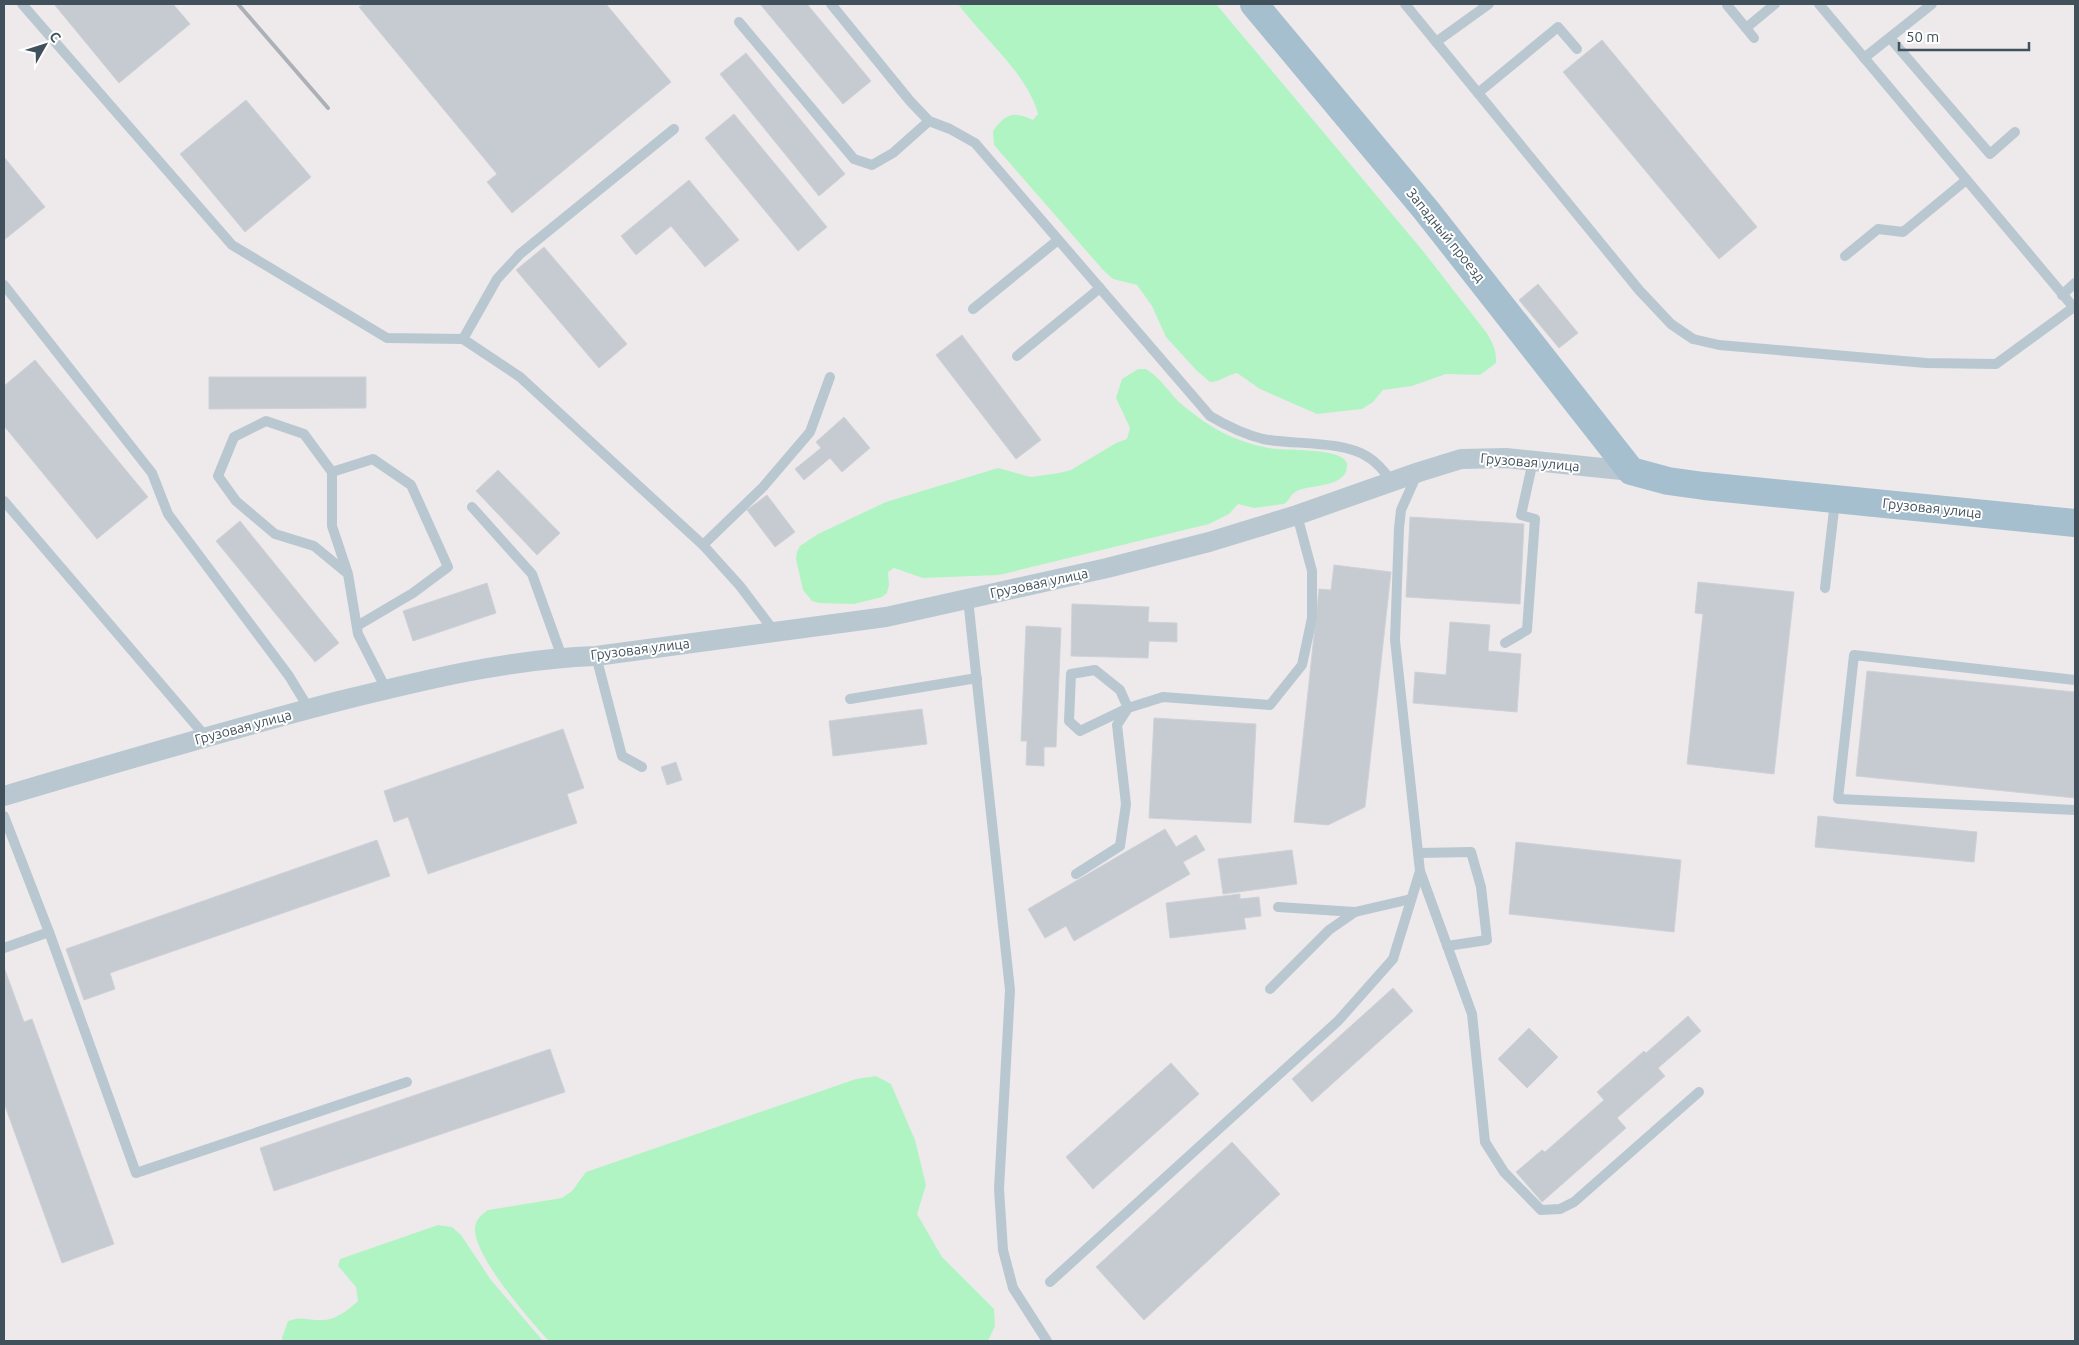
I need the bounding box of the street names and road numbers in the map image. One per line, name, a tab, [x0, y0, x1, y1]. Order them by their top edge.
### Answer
street label: Западный проезд	[1403, 185, 1489, 285]
street label: Грузовая улица	[1480, 450, 1580, 474]
street label: Грузовая улица	[1882, 495, 1982, 521]
street label: Грузовая улица	[989, 565, 1089, 601]
street label: Грузовая улица	[590, 635, 690, 663]
street label: Грузовая улица	[193, 706, 293, 748]

